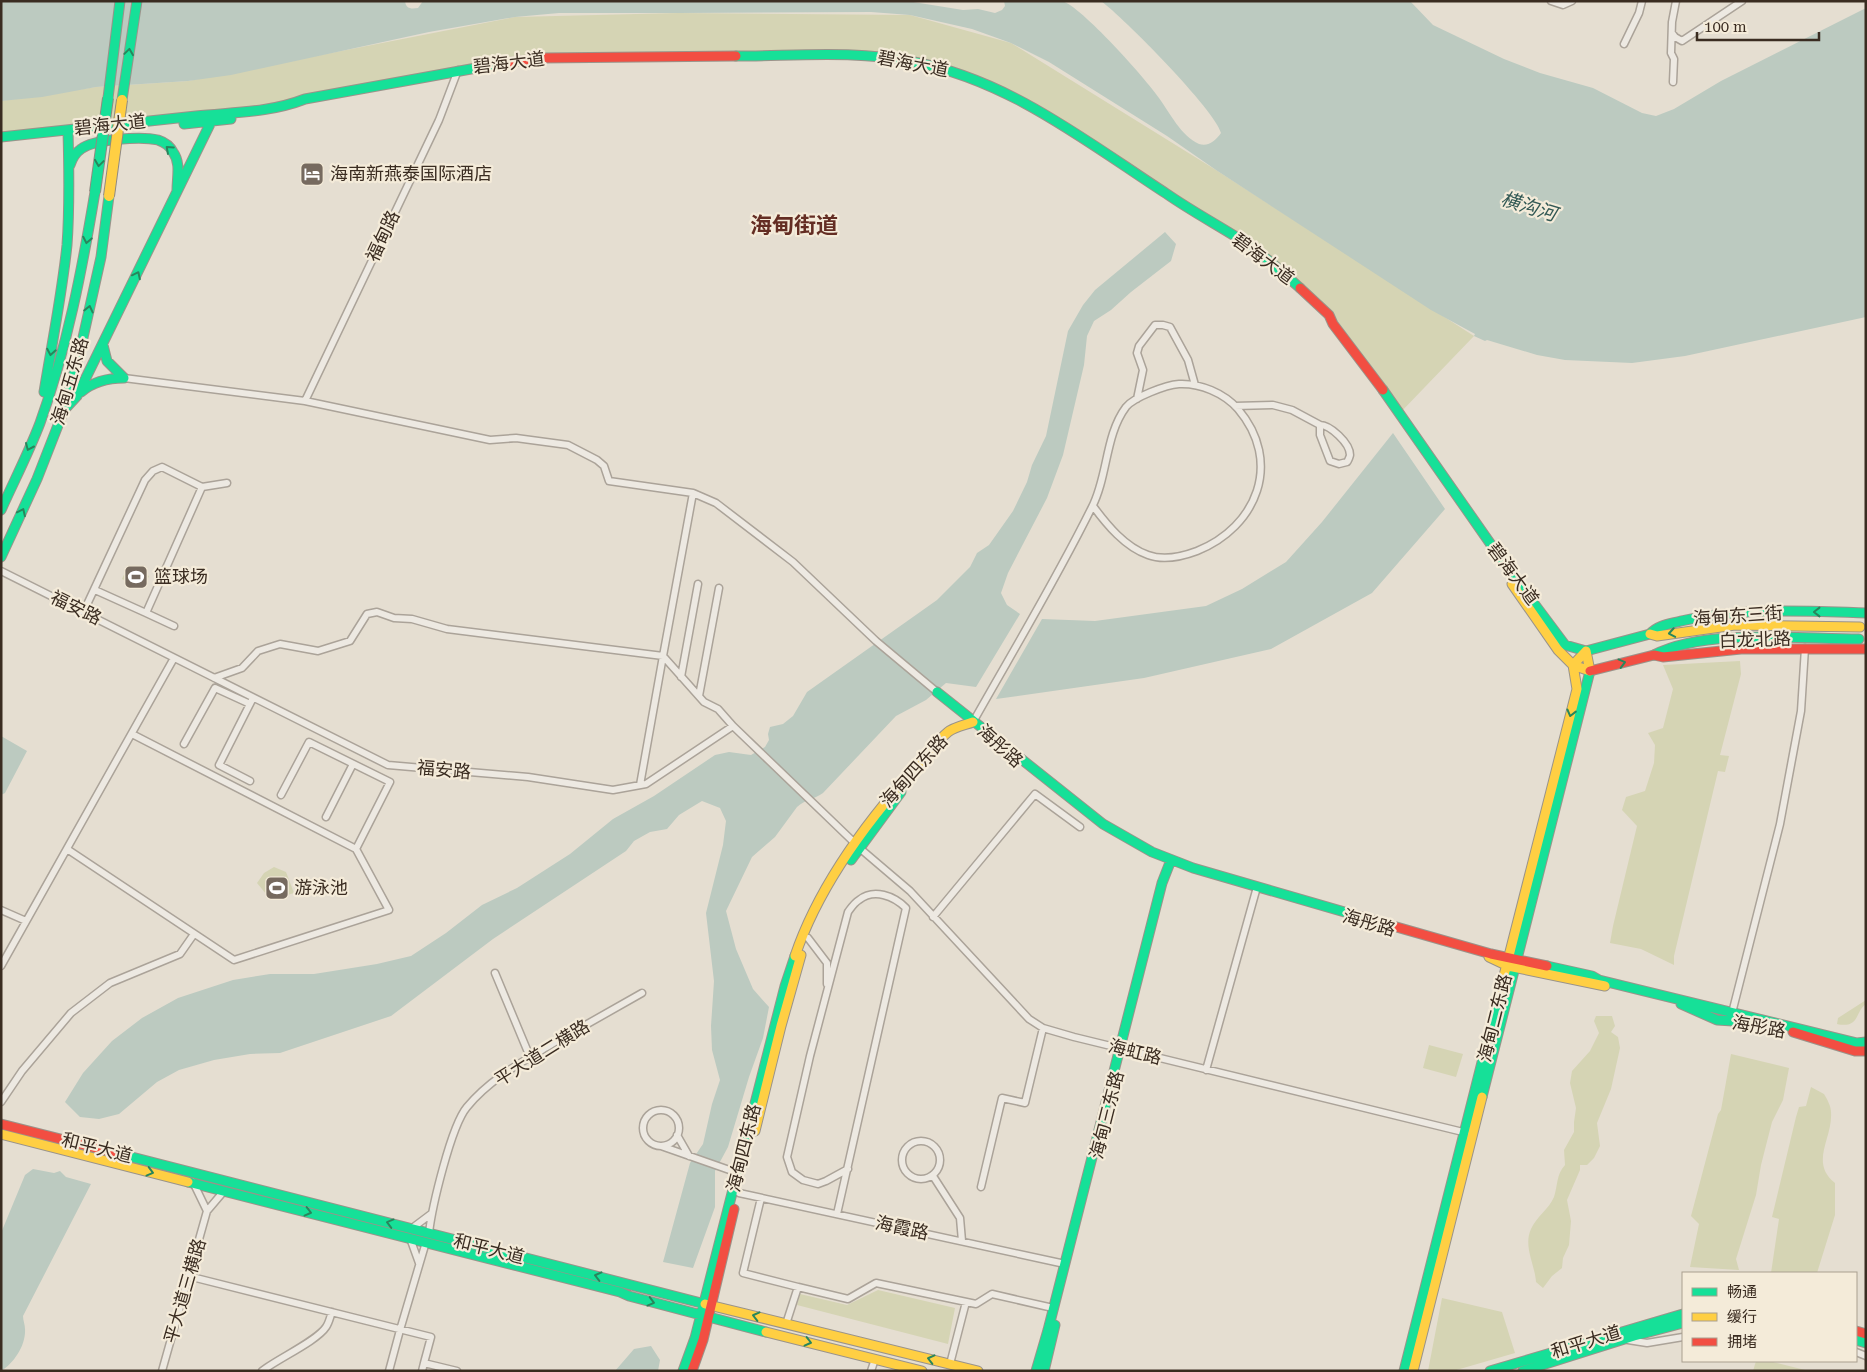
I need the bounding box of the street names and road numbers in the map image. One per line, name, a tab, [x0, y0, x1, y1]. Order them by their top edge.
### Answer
street label: 碧海大道	[876, 46, 950, 81]
street label: 碧海大道	[472, 48, 546, 77]
street label: 碧海大道	[73, 110, 147, 139]
street label: 福甸路	[362, 207, 403, 265]
street label: 碧海大道	[1228, 229, 1298, 289]
street label: 海甸五东路	[47, 335, 92, 427]
street label: 碧海大道	[1483, 539, 1543, 609]
street label: 福安路	[47, 586, 105, 629]
street label: 海甸东三街	[1692, 602, 1784, 629]
street label: 白龙北路	[1719, 628, 1791, 651]
street label: 海彤路	[973, 720, 1027, 771]
street label: 海甸四东路	[876, 730, 952, 811]
street label: 福安路	[416, 757, 472, 782]
street label: 海彤路	[1340, 905, 1398, 940]
street label: 海甸二东路	[1473, 972, 1516, 1064]
street label: 海彤路	[1731, 1011, 1787, 1042]
street label: 平大道二横路	[490, 1015, 593, 1090]
street label: 海虹路	[1106, 1035, 1164, 1068]
street label: 海甸三东路	[1085, 1069, 1128, 1161]
street label: 海甸四东路	[722, 1102, 765, 1194]
street label: 和平大道	[60, 1129, 135, 1166]
street label: 海霞路	[874, 1212, 931, 1243]
street label: 和平大道	[452, 1230, 527, 1267]
street label: 平大道三横路	[160, 1236, 209, 1346]
street label: 和平大道	[1548, 1321, 1623, 1362]

